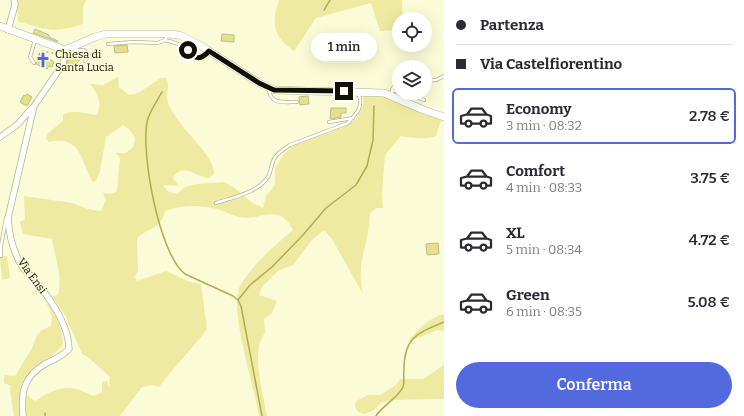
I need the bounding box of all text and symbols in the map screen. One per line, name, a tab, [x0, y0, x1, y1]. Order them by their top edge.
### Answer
map controls	[392, 12, 432, 100]
button: locate	[392, 12, 432, 52]
text: Partenza	[480, 16, 544, 34]
callout: 1 min	[311, 33, 377, 61]
text: 1 min	[328, 39, 360, 54]
route start	[179, 41, 197, 59]
place label: Chiesa di Santa Lucia	[55, 48, 114, 74]
church icon: Chiesa di Santa Lucia	[34, 51, 52, 69]
text: Via Castelfiorentino	[480, 55, 622, 73]
button: layers	[392, 60, 432, 100]
route end	[335, 82, 353, 100]
icon: car	[458, 98, 494, 134]
text: Economy	[506, 100, 572, 118]
text: 2.78 €	[689, 107, 730, 125]
text: 3 min · 08:32	[506, 118, 582, 133]
icon: car	[458, 160, 494, 196]
text: Comfort	[506, 162, 565, 180]
text: 3.75 €	[690, 169, 730, 187]
text: 4 min · 08:33	[506, 180, 582, 195]
icon: car	[458, 222, 494, 258]
text: XL	[506, 224, 525, 242]
text: 4.72 €	[689, 231, 730, 249]
text: 5 min · 08:34	[506, 242, 582, 257]
street label: Via Ensi	[15, 256, 50, 297]
icon: car	[458, 284, 494, 320]
text: Green	[506, 286, 550, 304]
text: 5.08 €	[687, 293, 730, 311]
text: 6 min · 08:35	[506, 304, 582, 319]
button: Conferma	[456, 362, 732, 408]

